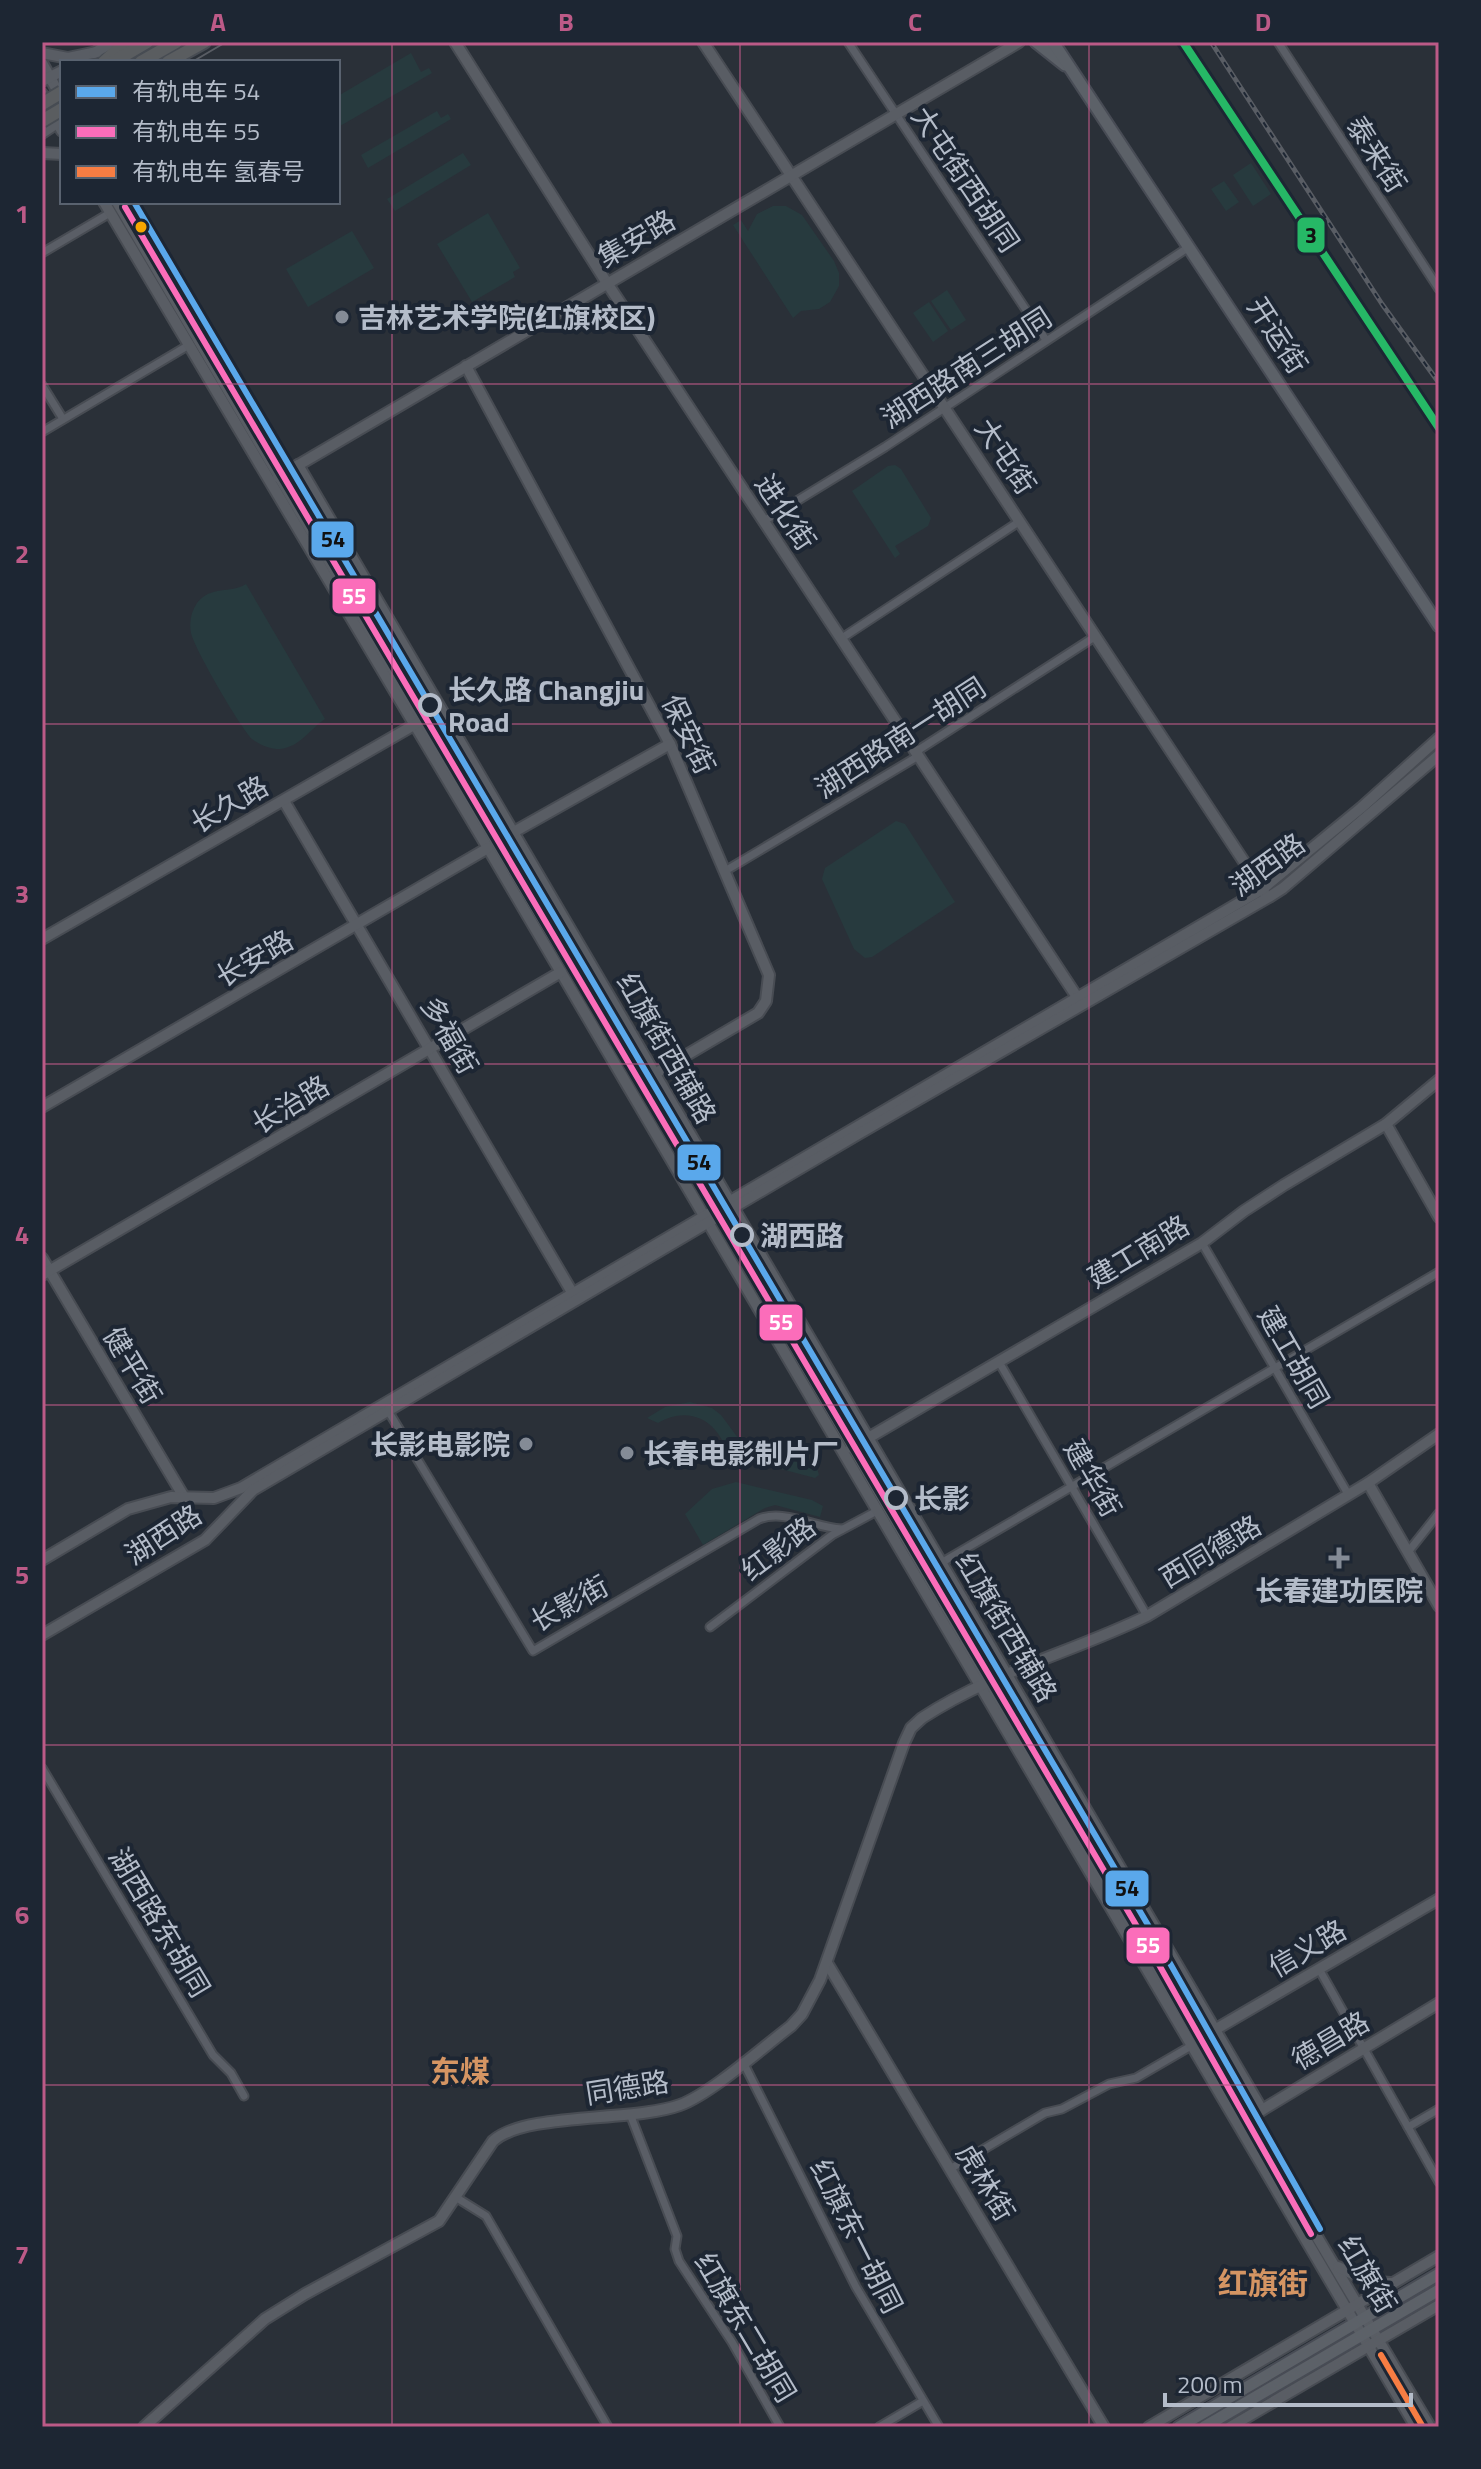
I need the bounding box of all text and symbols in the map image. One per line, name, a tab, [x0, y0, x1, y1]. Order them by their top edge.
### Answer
text: A	[210, 2, 226, 41]
text: B	[558, 2, 574, 41]
text: C	[908, 2, 922, 41]
text: D	[1255, 2, 1271, 41]
legend	[60, 60, 340, 204]
text: 有轨电车 54	[132, 73, 260, 109]
street label: 大屯街西胡同	[901, 97, 1031, 261]
street label: 泰来街	[1336, 107, 1418, 201]
text: 有轨电车 55	[132, 113, 260, 149]
text: 有轨电车 氢春号	[132, 153, 305, 189]
text: 1	[15, 194, 29, 233]
street label: 集安路	[589, 198, 683, 278]
line badge: 3	[1296, 216, 1326, 254]
text: 3	[1305, 218, 1317, 252]
unlabelled marker	[133, 219, 149, 235]
street label: 开运街	[1237, 288, 1319, 382]
place label: 吉林艺术学院(红旗校区)	[358, 296, 655, 339]
street label: 湖西路南三胡同	[872, 296, 1060, 438]
marker: 吉林艺术学院(红旗校区)	[333, 308, 351, 326]
street label: 大屯街	[965, 409, 1047, 503]
street label: 进化街	[745, 465, 827, 559]
line badge: 54	[310, 520, 355, 559]
text: 54	[321, 522, 345, 556]
text: 2	[15, 534, 29, 573]
line badge: 55	[331, 577, 377, 615]
text: 55	[342, 579, 366, 613]
street label: 湖西路南一胡同	[806, 666, 994, 808]
place label: 长久路 Changjiu Road	[448, 668, 644, 743]
street label: 保安街	[651, 687, 727, 781]
marker: 长久路 Changjiu Road	[419, 694, 441, 716]
street label: 长久路	[182, 764, 276, 844]
street label: 湖西路	[1220, 822, 1314, 906]
text: 3	[15, 874, 29, 913]
street label: 长安路	[207, 918, 301, 998]
street label: 红旗街西辅路	[606, 964, 728, 1132]
street label: 多福街	[410, 988, 490, 1082]
street label: 长治路	[243, 1064, 337, 1144]
line badge: 54	[676, 1143, 722, 1182]
text: 54	[687, 1145, 711, 1179]
street label: 建工南路	[1079, 1204, 1197, 1298]
place label: 湖西路	[760, 1214, 844, 1257]
text: 4	[15, 1215, 29, 1254]
marker: 湖西路	[731, 1224, 753, 1246]
street label: 建工胡同	[1247, 1298, 1341, 1416]
line badge: 55	[758, 1303, 804, 1342]
text: 55	[769, 1305, 793, 1339]
street label: 健平街	[93, 1318, 173, 1412]
place label: 长影电影院	[370, 1423, 510, 1466]
street label: 建华街	[1053, 1431, 1133, 1525]
place label: 长春电影制片厂	[643, 1432, 839, 1475]
marker: 长影电影院	[517, 1435, 535, 1453]
marker: 长春电影制片厂	[618, 1444, 636, 1462]
place label: 长影	[914, 1477, 970, 1520]
marker: 长影	[885, 1487, 907, 1509]
street label: 湖西路	[116, 1493, 210, 1575]
street label: 西同德路	[1151, 1504, 1269, 1598]
street label: 红影路	[732, 1506, 824, 1590]
street label: 红旗街西辅路	[945, 1544, 1069, 1710]
marker: 长春建功医院	[1328, 1547, 1350, 1569]
text: 5	[15, 1555, 29, 1594]
street label: 长影街	[522, 1564, 616, 1642]
place label: 长春建功医院	[1255, 1569, 1423, 1612]
street label: 湖西路东胡同	[98, 1839, 222, 2005]
line badge: 54	[1104, 1869, 1150, 1908]
text: 54	[1115, 1871, 1139, 1905]
text: 6	[15, 1895, 29, 1934]
street label: 信义路	[1260, 1908, 1354, 1988]
line badge: 55	[1125, 1926, 1171, 1965]
text: 55	[1136, 1928, 1160, 1962]
street label: 德昌路	[1283, 2000, 1377, 2080]
district label: 东煤	[430, 2048, 490, 2094]
street label: 同德路	[582, 2059, 672, 2115]
street label: 虎林街	[946, 2135, 1026, 2229]
street label: 红旗东一胡同	[800, 2151, 914, 2321]
street label: 红旗街	[1328, 2227, 1408, 2321]
text: 7	[15, 2235, 29, 2274]
street label: 红旗东二胡同	[684, 2244, 808, 2410]
district label: 红旗街	[1218, 2260, 1308, 2306]
scale bar	[1165, 2357, 1411, 2407]
text: 200 m	[1177, 2366, 1243, 2402]

